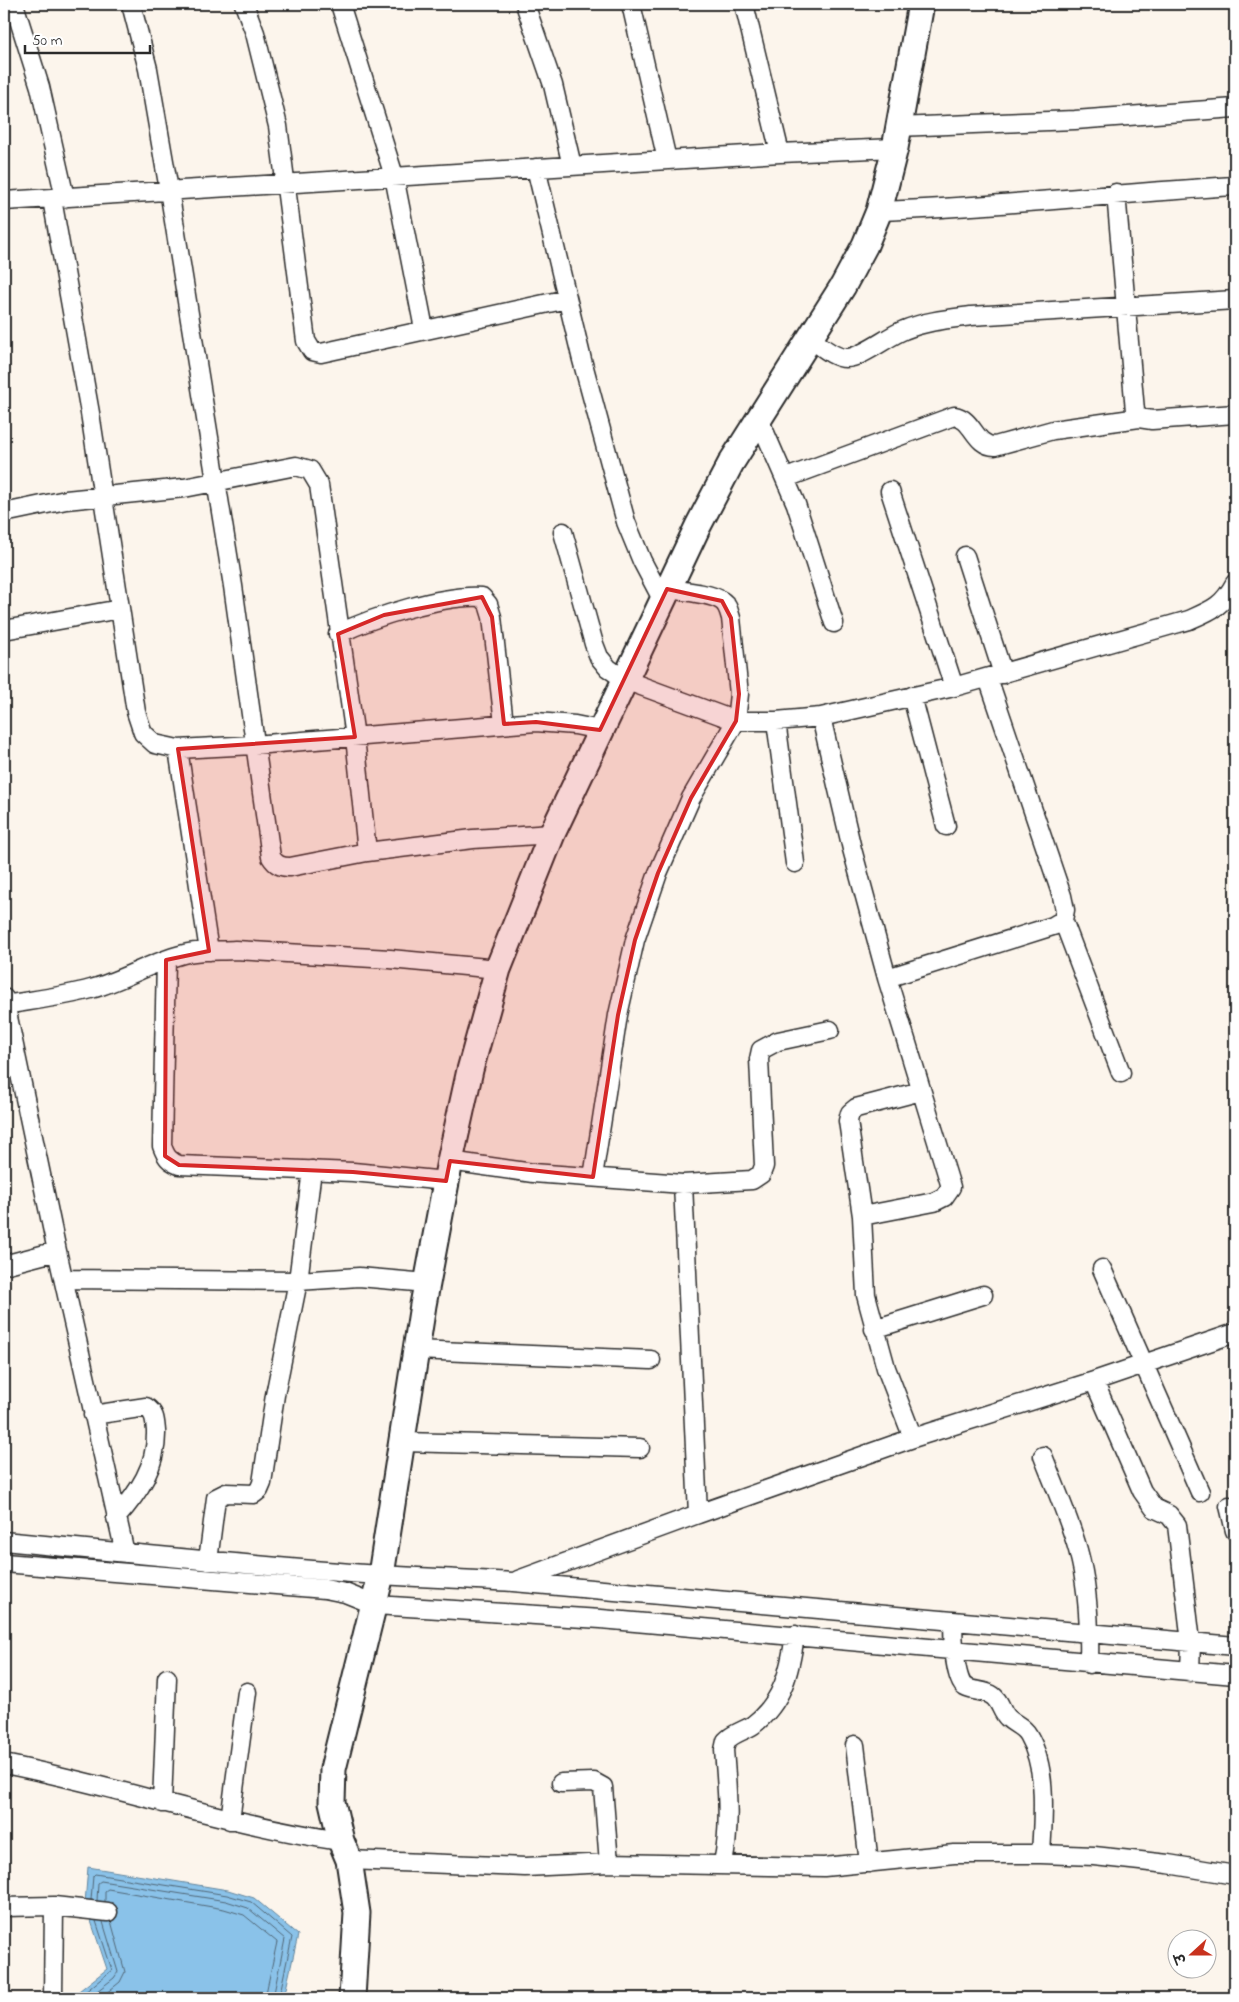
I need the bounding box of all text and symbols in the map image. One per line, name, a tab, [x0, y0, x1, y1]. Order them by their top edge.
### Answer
scale bar	[25, 22, 150, 54]
text: 50 m	[32, 30, 63, 52]
north arrow	[1166, 1930, 1216, 1980]
text: उ	[1169, 1948, 1193, 1968]

